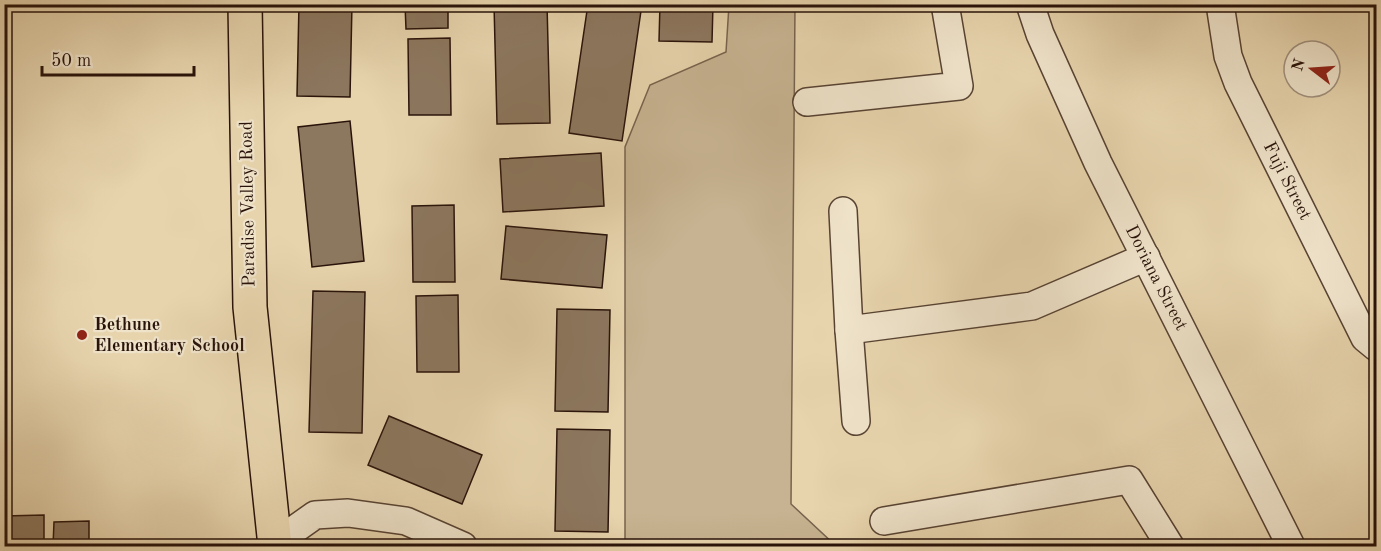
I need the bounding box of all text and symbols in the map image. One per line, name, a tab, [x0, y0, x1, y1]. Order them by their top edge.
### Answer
scale bar	[42, 39, 194, 77]
north arrow	[1282, 39, 1342, 99]
text: 50 m	[51, 52, 91, 70]
text: N	[1290, 56, 1309, 73]
street label: Paradise Valley Road	[238, 121, 258, 287]
street label: Fuji Street	[1260, 139, 1314, 223]
street label: Doriana Street	[1122, 222, 1190, 334]
place label: Bethune Elementary School	[94, 316, 245, 355]
marker: Bethune Elementary School	[75, 328, 89, 342]

